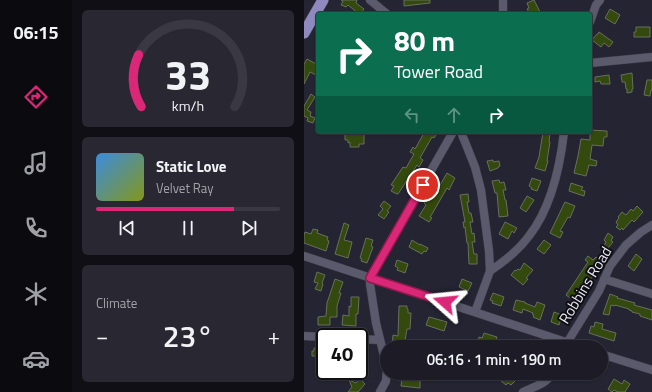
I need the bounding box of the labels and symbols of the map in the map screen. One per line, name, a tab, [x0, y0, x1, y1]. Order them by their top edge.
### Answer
pin	[406, 168, 440, 202]
street label: Robbins Road	[553, 242, 617, 328]
position arrow	[424, 281, 466, 323]
speed limit sign: 40	[316, 328, 368, 380]

